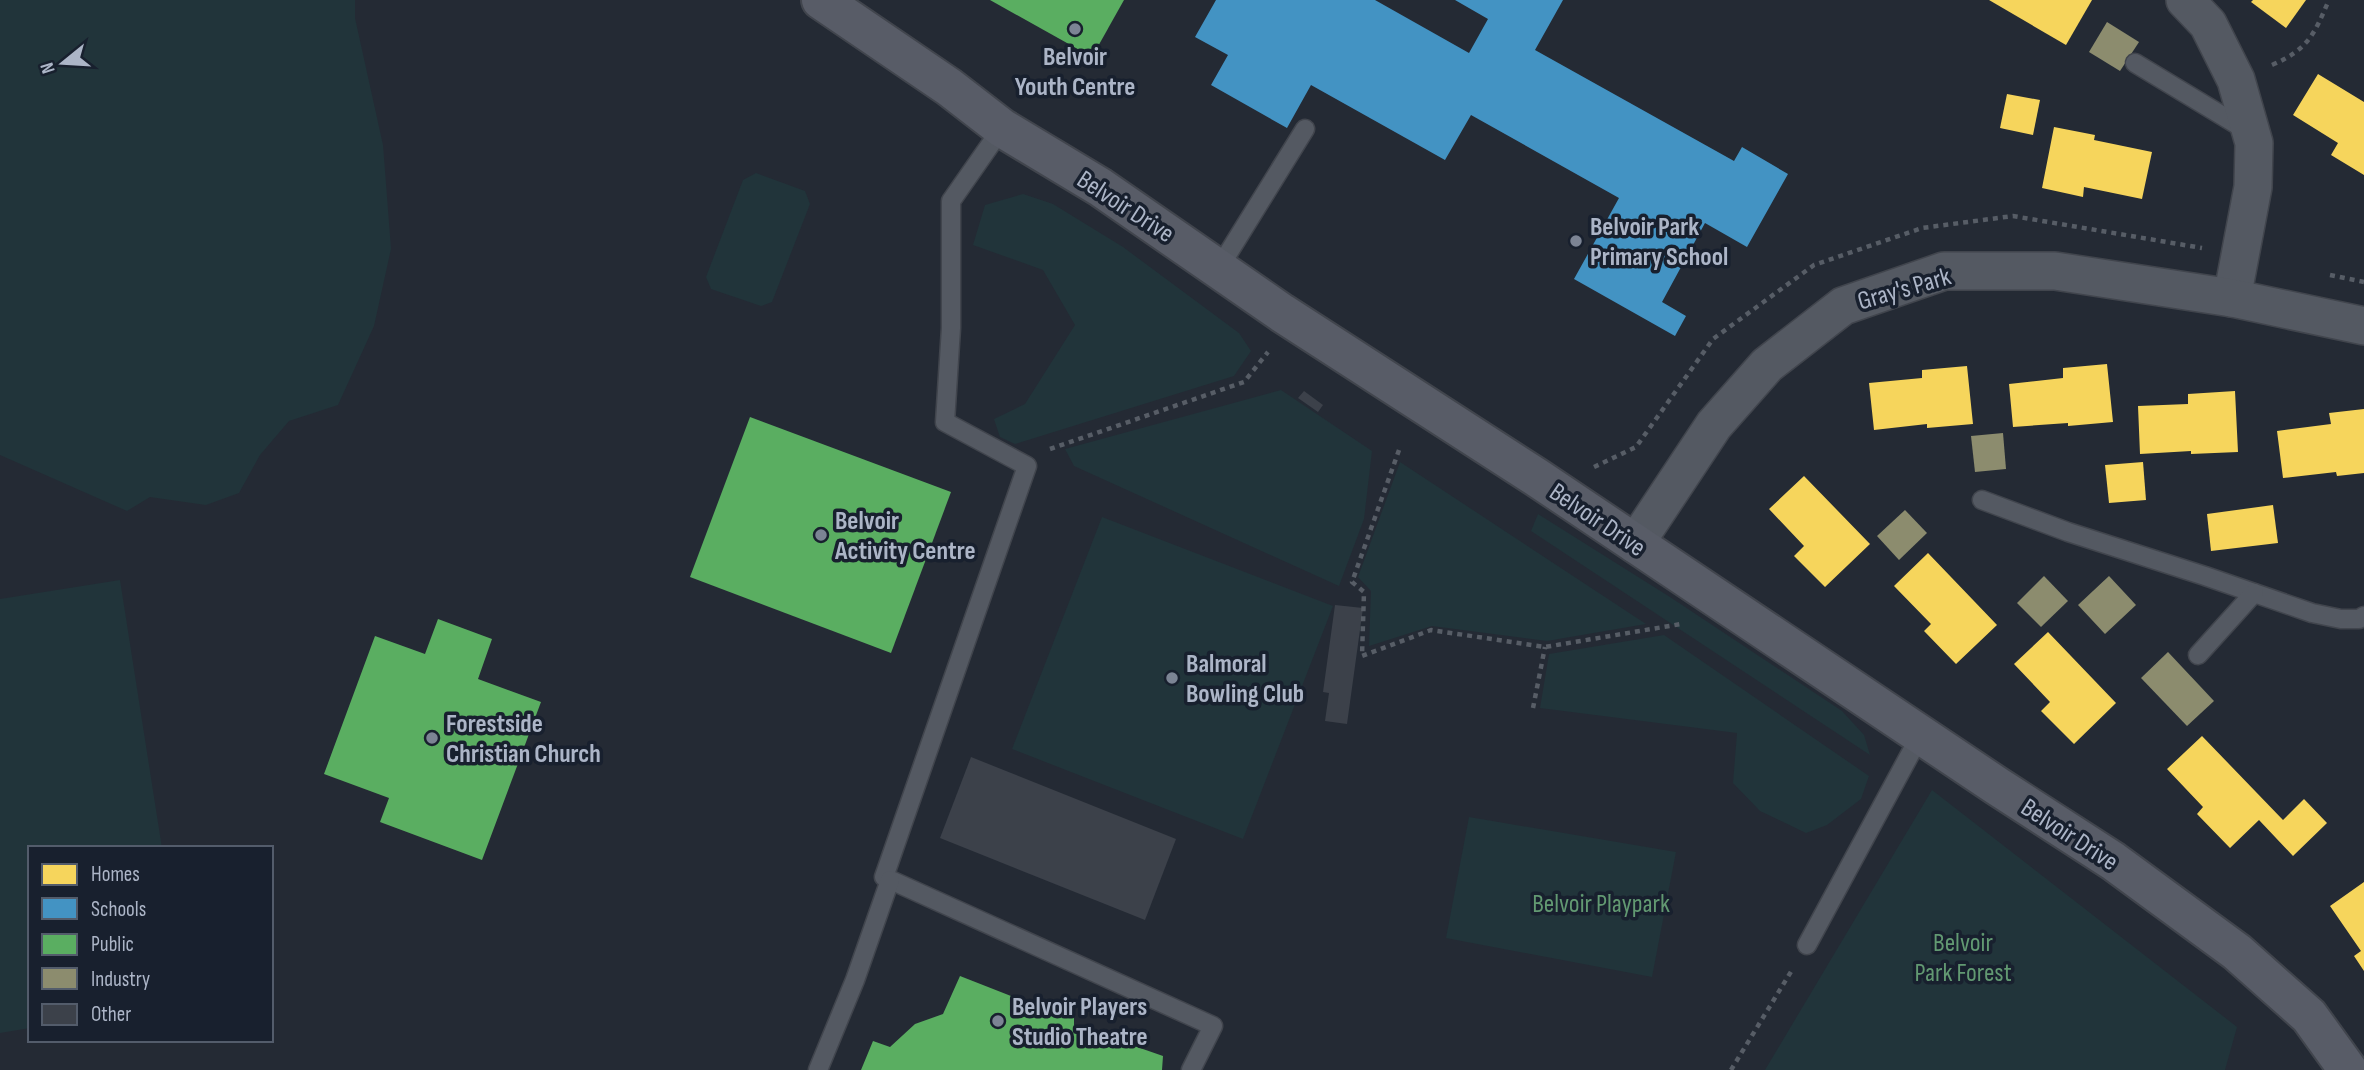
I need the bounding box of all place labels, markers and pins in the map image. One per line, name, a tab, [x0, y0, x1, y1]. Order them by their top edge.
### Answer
marker: Belvoir Youth Centre	[1067, 21, 1083, 37]
place label: Belvoir Youth Centre	[1015, 42, 1135, 103]
place label: Belvoir Park Primary School	[1590, 212, 1728, 273]
marker: Belvoir Park Primary School	[1568, 233, 1584, 249]
place label: Belvoir Activity Centre	[834, 506, 976, 567]
marker: Belvoir Activity Centre	[813, 527, 829, 543]
place label: Balmoral Bowling Club	[1186, 649, 1304, 710]
marker: Balmoral Bowling Club	[1164, 670, 1180, 686]
place label: Forestside Christian Church	[446, 709, 601, 770]
marker: Forestside Christian Church	[424, 730, 440, 746]
place label: Belvoir Players Studio Theatre	[1012, 992, 1148, 1053]
marker: Belvoir Players Studio Theatre	[990, 1013, 1006, 1029]

